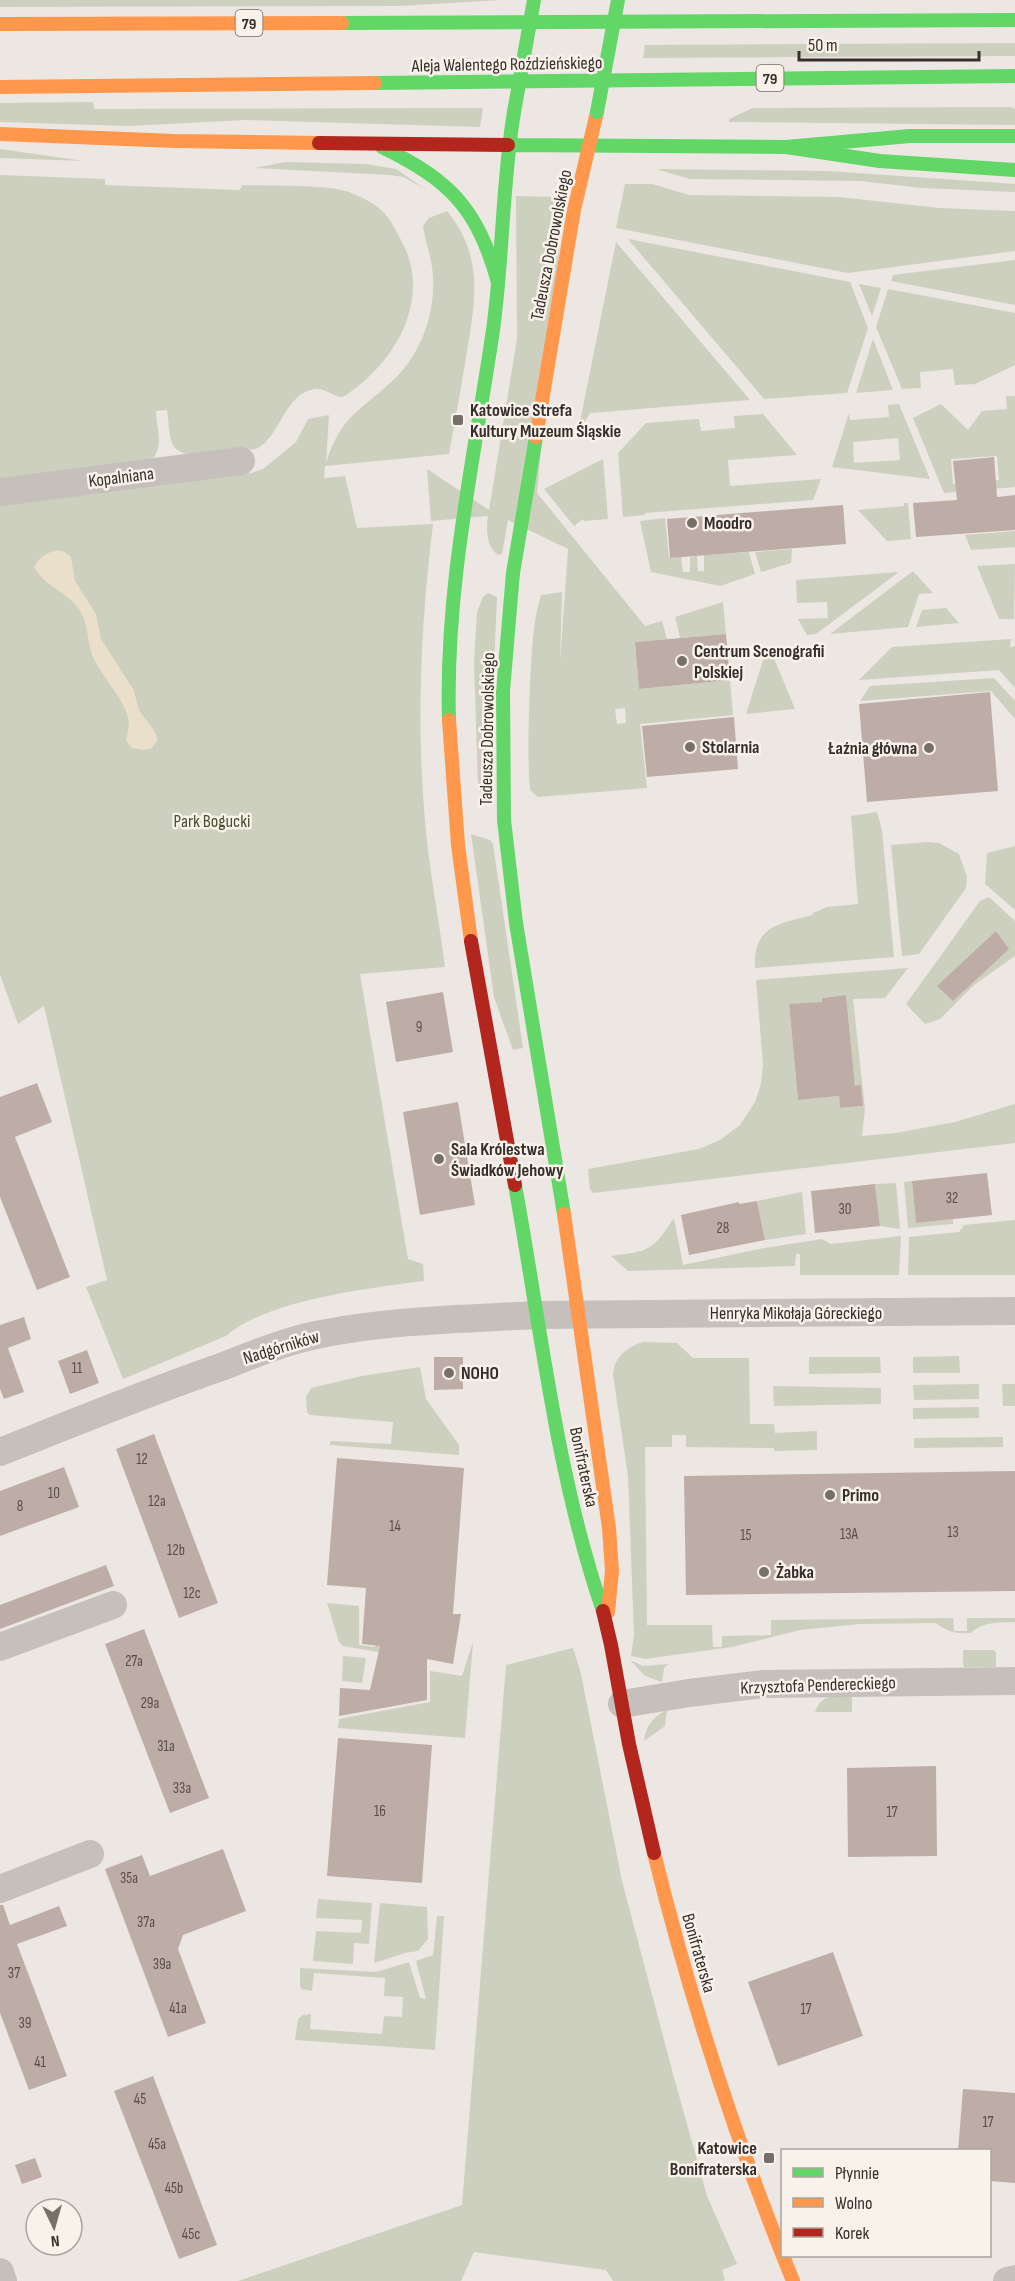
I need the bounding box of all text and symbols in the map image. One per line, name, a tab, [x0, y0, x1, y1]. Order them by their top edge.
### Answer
road number: 79	[236, 10, 262, 36]
scale bar	[799, 24, 979, 62]
text: 50 m	[808, 35, 838, 56]
street label: Aleja Walentego Roździeńskiego	[411, 52, 602, 77]
road number: 79	[756, 65, 784, 91]
street label: Tadeusza Dobrowolskiego	[527, 168, 576, 322]
place label: Katowice Strefa Kultury Muzeum Śląskie	[470, 400, 621, 442]
marker: Katowice Strefa Kultury Muzeum Śląskie	[451, 413, 465, 427]
street label: Kopalniana	[87, 463, 155, 492]
place label: Moodro	[704, 513, 752, 534]
marker: Moodro	[685, 516, 699, 530]
place label: Centrum Scenografii Polskiej	[694, 641, 825, 683]
street label: Tadeusza Dobrowolskiego	[476, 652, 499, 806]
marker: Centrum Scenografii Polskiej	[675, 654, 689, 668]
place label: Stolarnia	[702, 737, 759, 758]
place label: Łaźnia główna	[827, 738, 917, 759]
marker: Stolarnia	[683, 740, 697, 754]
marker: Łaźnia główna	[922, 741, 936, 755]
park label: Park Bogucki	[174, 811, 250, 832]
house number: 9	[416, 1018, 422, 1037]
place label: Sala Królestwa Świadków Jehowy	[451, 1139, 564, 1181]
marker: Sala Królestwa Świadków Jehowy	[432, 1152, 446, 1166]
house number: 32	[946, 1189, 958, 1208]
house number: 30	[839, 1200, 851, 1219]
house number: 28	[717, 1219, 729, 1238]
street label: Henryka Mikołaja Góreckiego	[710, 1303, 882, 1324]
street label: Nadgórników	[241, 1326, 322, 1369]
house number: 11	[72, 1359, 83, 1378]
place label: NOHO	[461, 1363, 499, 1384]
marker: NOHO	[442, 1366, 456, 1380]
street label: Bonifraterska	[565, 1425, 602, 1509]
house number: 12	[136, 1450, 148, 1469]
house number: 10	[48, 1484, 60, 1503]
place label: Primo	[842, 1485, 879, 1506]
marker: Primo	[823, 1488, 837, 1502]
house number: 12a	[148, 1492, 166, 1511]
house number: 8	[17, 1497, 23, 1516]
house number: 14	[389, 1517, 401, 1536]
house number: 13	[947, 1523, 959, 1542]
house number: 13A	[840, 1525, 859, 1544]
house number: 15	[740, 1526, 752, 1545]
house number: 12b	[167, 1541, 185, 1560]
place label: Żabka	[776, 1562, 814, 1583]
marker: Żabka	[757, 1565, 771, 1579]
house number: 12c	[183, 1584, 201, 1603]
house number: 27a	[125, 1652, 143, 1671]
street label: Krzysztofa Pendereckiego	[740, 1672, 896, 1699]
house number: 29a	[141, 1694, 160, 1713]
house number: 31a	[157, 1737, 175, 1756]
house number: 33a	[173, 1779, 191, 1798]
house number: 16	[374, 1802, 386, 1821]
house number: 17	[886, 1803, 898, 1822]
house number: 35a	[120, 1869, 138, 1888]
street label: Bonifraterska	[677, 1911, 720, 1995]
house number: 37a	[137, 1913, 155, 1932]
house number: 39a	[153, 1955, 172, 1974]
house number: 37	[8, 1964, 20, 1983]
house number: 41a	[169, 1999, 187, 2018]
house number: 17	[800, 2000, 812, 2019]
house number: 39	[19, 2014, 31, 2033]
house number: 41	[34, 2053, 47, 2072]
house number: 45	[134, 2090, 146, 2109]
house number: 17	[982, 2113, 994, 2132]
house number: 45a	[148, 2135, 166, 2154]
place label: Katowice Bonifraterska	[670, 2138, 757, 2180]
legend	[781, 2149, 991, 2257]
marker: Katowice Bonifraterska	[762, 2151, 776, 2165]
text: Płynnie	[835, 2163, 879, 2184]
house number: 45b	[165, 2179, 183, 2198]
text: Wolno	[835, 2193, 872, 2214]
north arrow	[24, 2197, 84, 2257]
text: Korek	[835, 2223, 869, 2244]
house number: 45c	[182, 2225, 200, 2244]
text: N	[50, 2231, 60, 2250]

